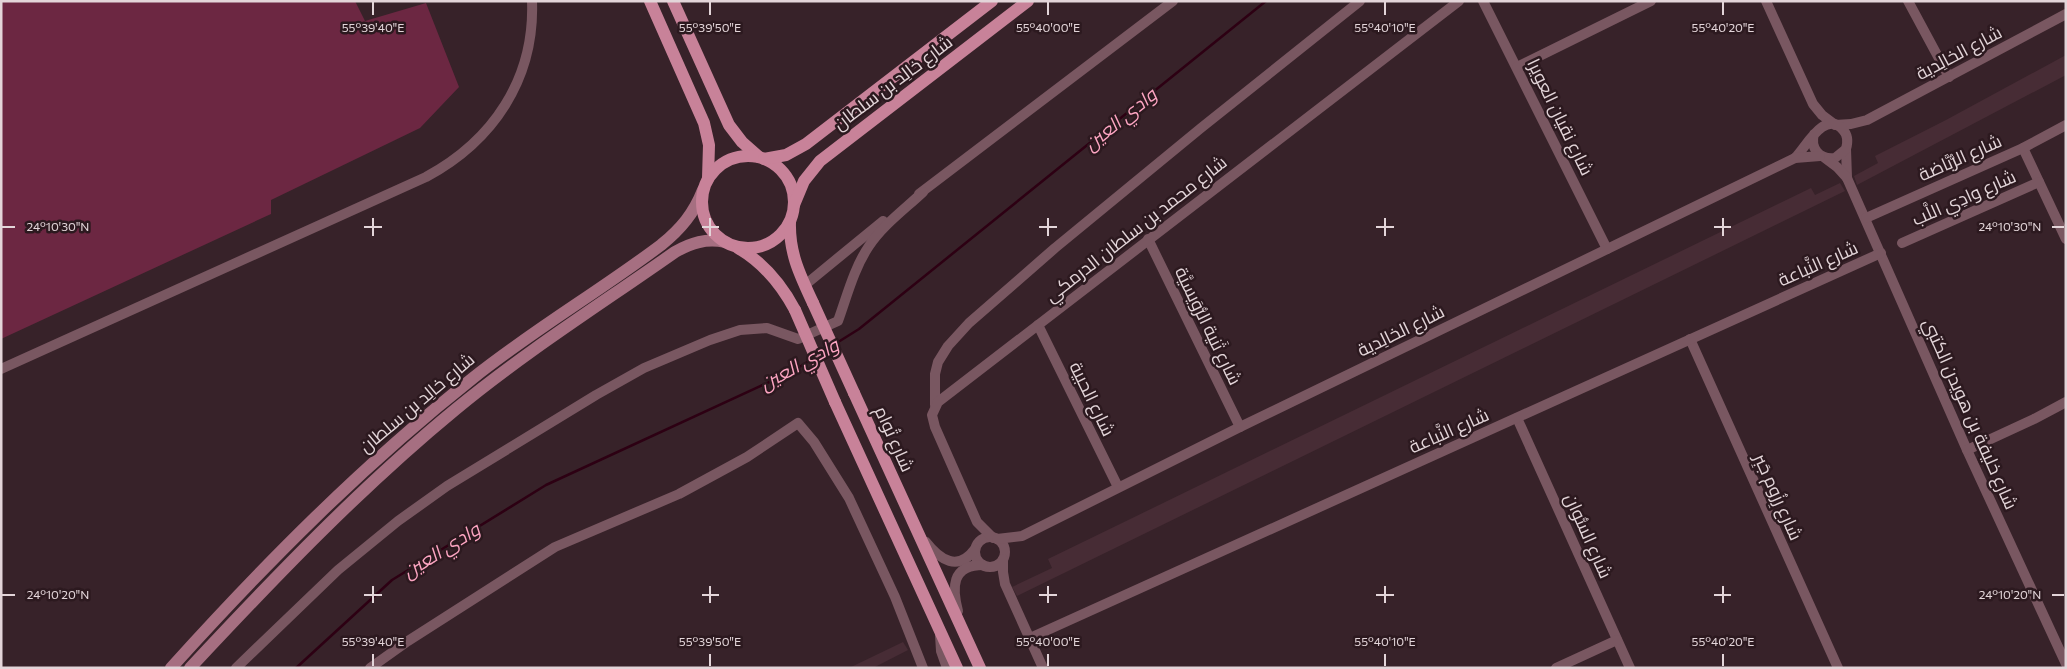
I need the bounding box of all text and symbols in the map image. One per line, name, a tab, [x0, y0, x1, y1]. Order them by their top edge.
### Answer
text: 55°39'40"E	[342, 20, 404, 34]
text: 55°39'50"E	[679, 20, 741, 34]
text: 55°40'00"E	[1016, 20, 1080, 34]
text: 55°40'10"E	[1354, 20, 1416, 34]
text: 55°40'20"E	[1692, 20, 1754, 34]
street label: شارع الخالِدية	[1912, 20, 2006, 86]
street label: شارع خالِد بن سلطان	[828, 30, 958, 136]
street label: شارع نقيان العويرا	[1521, 55, 1599, 179]
water label: وادي العين	[1079, 81, 1165, 159]
street label: شارع الرُّبَّاضة	[1915, 129, 2005, 187]
street label: شارع محمد بن سلطان الدرمكي	[1040, 150, 1233, 309]
street label: شارع وادِي اللَّب	[1908, 164, 2021, 233]
text: 24°10'30"N	[27, 219, 89, 233]
text: 24°10'30"N	[1979, 219, 2041, 233]
street label: شارع النَّباعة	[1774, 236, 1862, 292]
street label: شارع ثَنية الرُّوَيسيَّة	[1169, 263, 1247, 389]
street label: شارع الخالِدية	[1353, 300, 1449, 362]
street label: شارع خليفة بن هويدن الكتبي	[1915, 315, 2023, 514]
water label: وادي العين	[755, 332, 846, 399]
street label: شارع خالِد بن سلطان	[354, 348, 480, 458]
street label: شارع الحبية	[1064, 358, 1120, 440]
street label: شارع تُوام	[869, 402, 919, 476]
street label: شارع النَّباعة	[1405, 403, 1493, 459]
street label: شارع رِزُوم جَبِر	[1748, 449, 1808, 544]
street label: شارع السُّوان	[1559, 490, 1617, 582]
water label: وادي العين	[398, 516, 488, 587]
text: 24°10'20"N	[27, 587, 89, 601]
text: 24°10'20"N	[1979, 587, 2041, 601]
text: 55°39'40"E	[342, 634, 404, 648]
text: 55°39'50"E	[679, 634, 741, 648]
text: 55°40'00"E	[1016, 634, 1080, 648]
text: 55°40'10"E	[1354, 634, 1416, 648]
text: 55°40'20"E	[1692, 634, 1754, 648]

